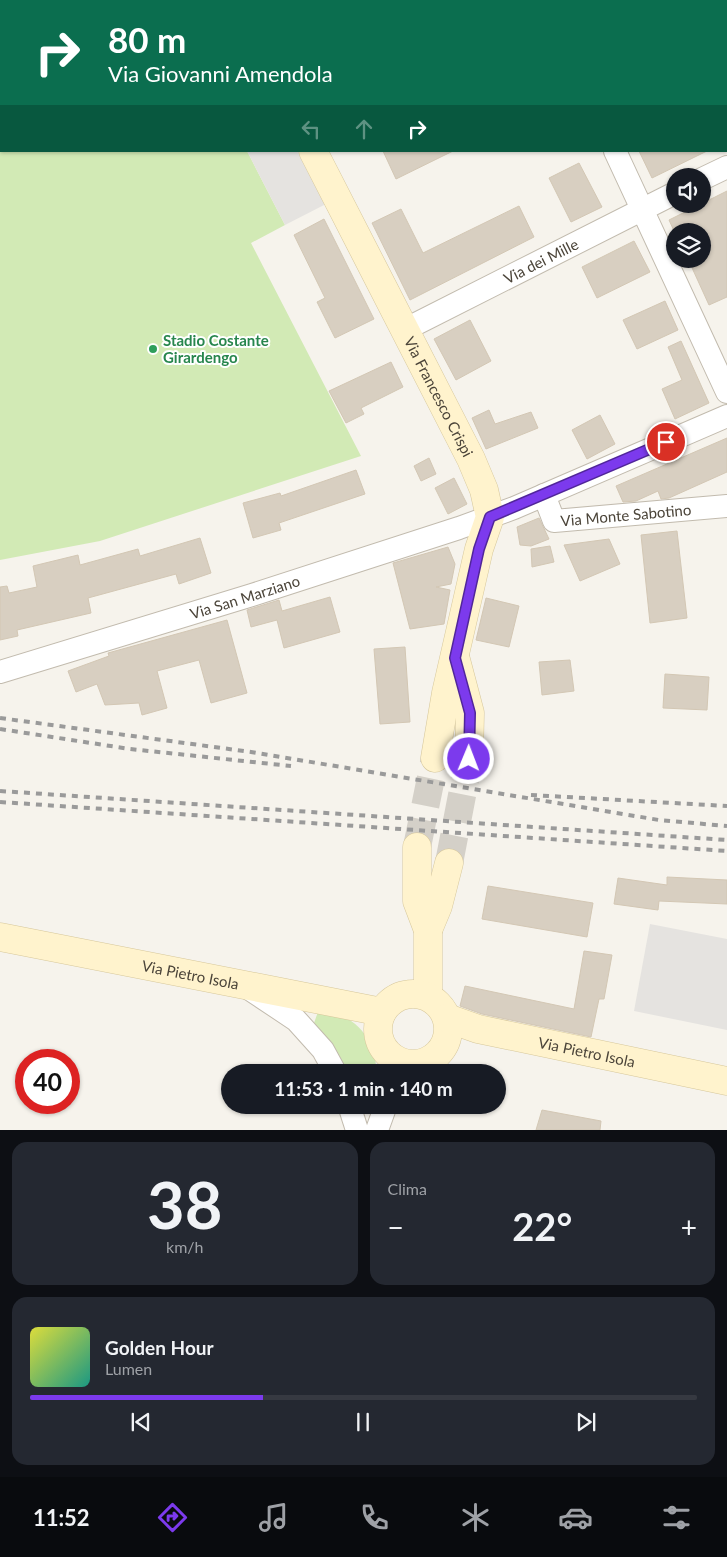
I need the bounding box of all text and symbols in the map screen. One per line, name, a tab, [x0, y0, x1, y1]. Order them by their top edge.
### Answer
text: 80 m	[108, 18, 186, 60]
icon: right	[25, 20, 90, 85]
text: Via Giovanni Amendola	[108, 60, 333, 87]
icon: left	[297, 115, 325, 143]
icon: ahead	[350, 115, 378, 143]
icon: right	[403, 115, 431, 143]
map controls	[666, 168, 711, 268]
button: sound	[666, 168, 711, 213]
button: layers	[666, 223, 711, 268]
street label: Via dei Mille	[500, 234, 581, 287]
place label: Stadio Costante Girardengo	[163, 331, 269, 366]
street label: Via Francesco Crispi	[401, 333, 477, 460]
marker: Stadio Costante Girardengo	[147, 343, 159, 355]
pin	[645, 421, 687, 463]
icon: arrive	[652, 428, 680, 456]
street label: Via Monte Sabotino	[560, 500, 692, 529]
street label: Via San Marziano	[188, 571, 302, 622]
position arrow	[442, 732, 494, 784]
street label: Via Pietro Isola	[140, 956, 240, 993]
street label: Via Pietro Isola	[537, 1033, 637, 1071]
speed limit sign: 40	[15, 1049, 80, 1114]
text: 11:53 · 1 min · 140 m	[274, 1077, 453, 1100]
text: 38	[147, 1165, 222, 1243]
text: Clima	[388, 1179, 427, 1198]
text: 22°	[512, 1203, 572, 1249]
text: −	[388, 1210, 404, 1244]
text: +	[681, 1210, 697, 1244]
text: km/h	[166, 1237, 203, 1256]
text: Golden Hour	[105, 1336, 214, 1359]
text: Lumen	[105, 1359, 152, 1378]
icon: previous	[127, 1408, 155, 1436]
icon: pause	[349, 1408, 377, 1436]
icon: next	[572, 1408, 600, 1436]
icon: directions	[155, 1500, 190, 1535]
icon: music	[256, 1500, 291, 1535]
icon: phone	[357, 1500, 392, 1535]
icon: climate	[458, 1500, 493, 1535]
icon: car	[558, 1500, 593, 1535]
icon: filters	[659, 1500, 694, 1535]
text: 11:52	[33, 1504, 90, 1531]

